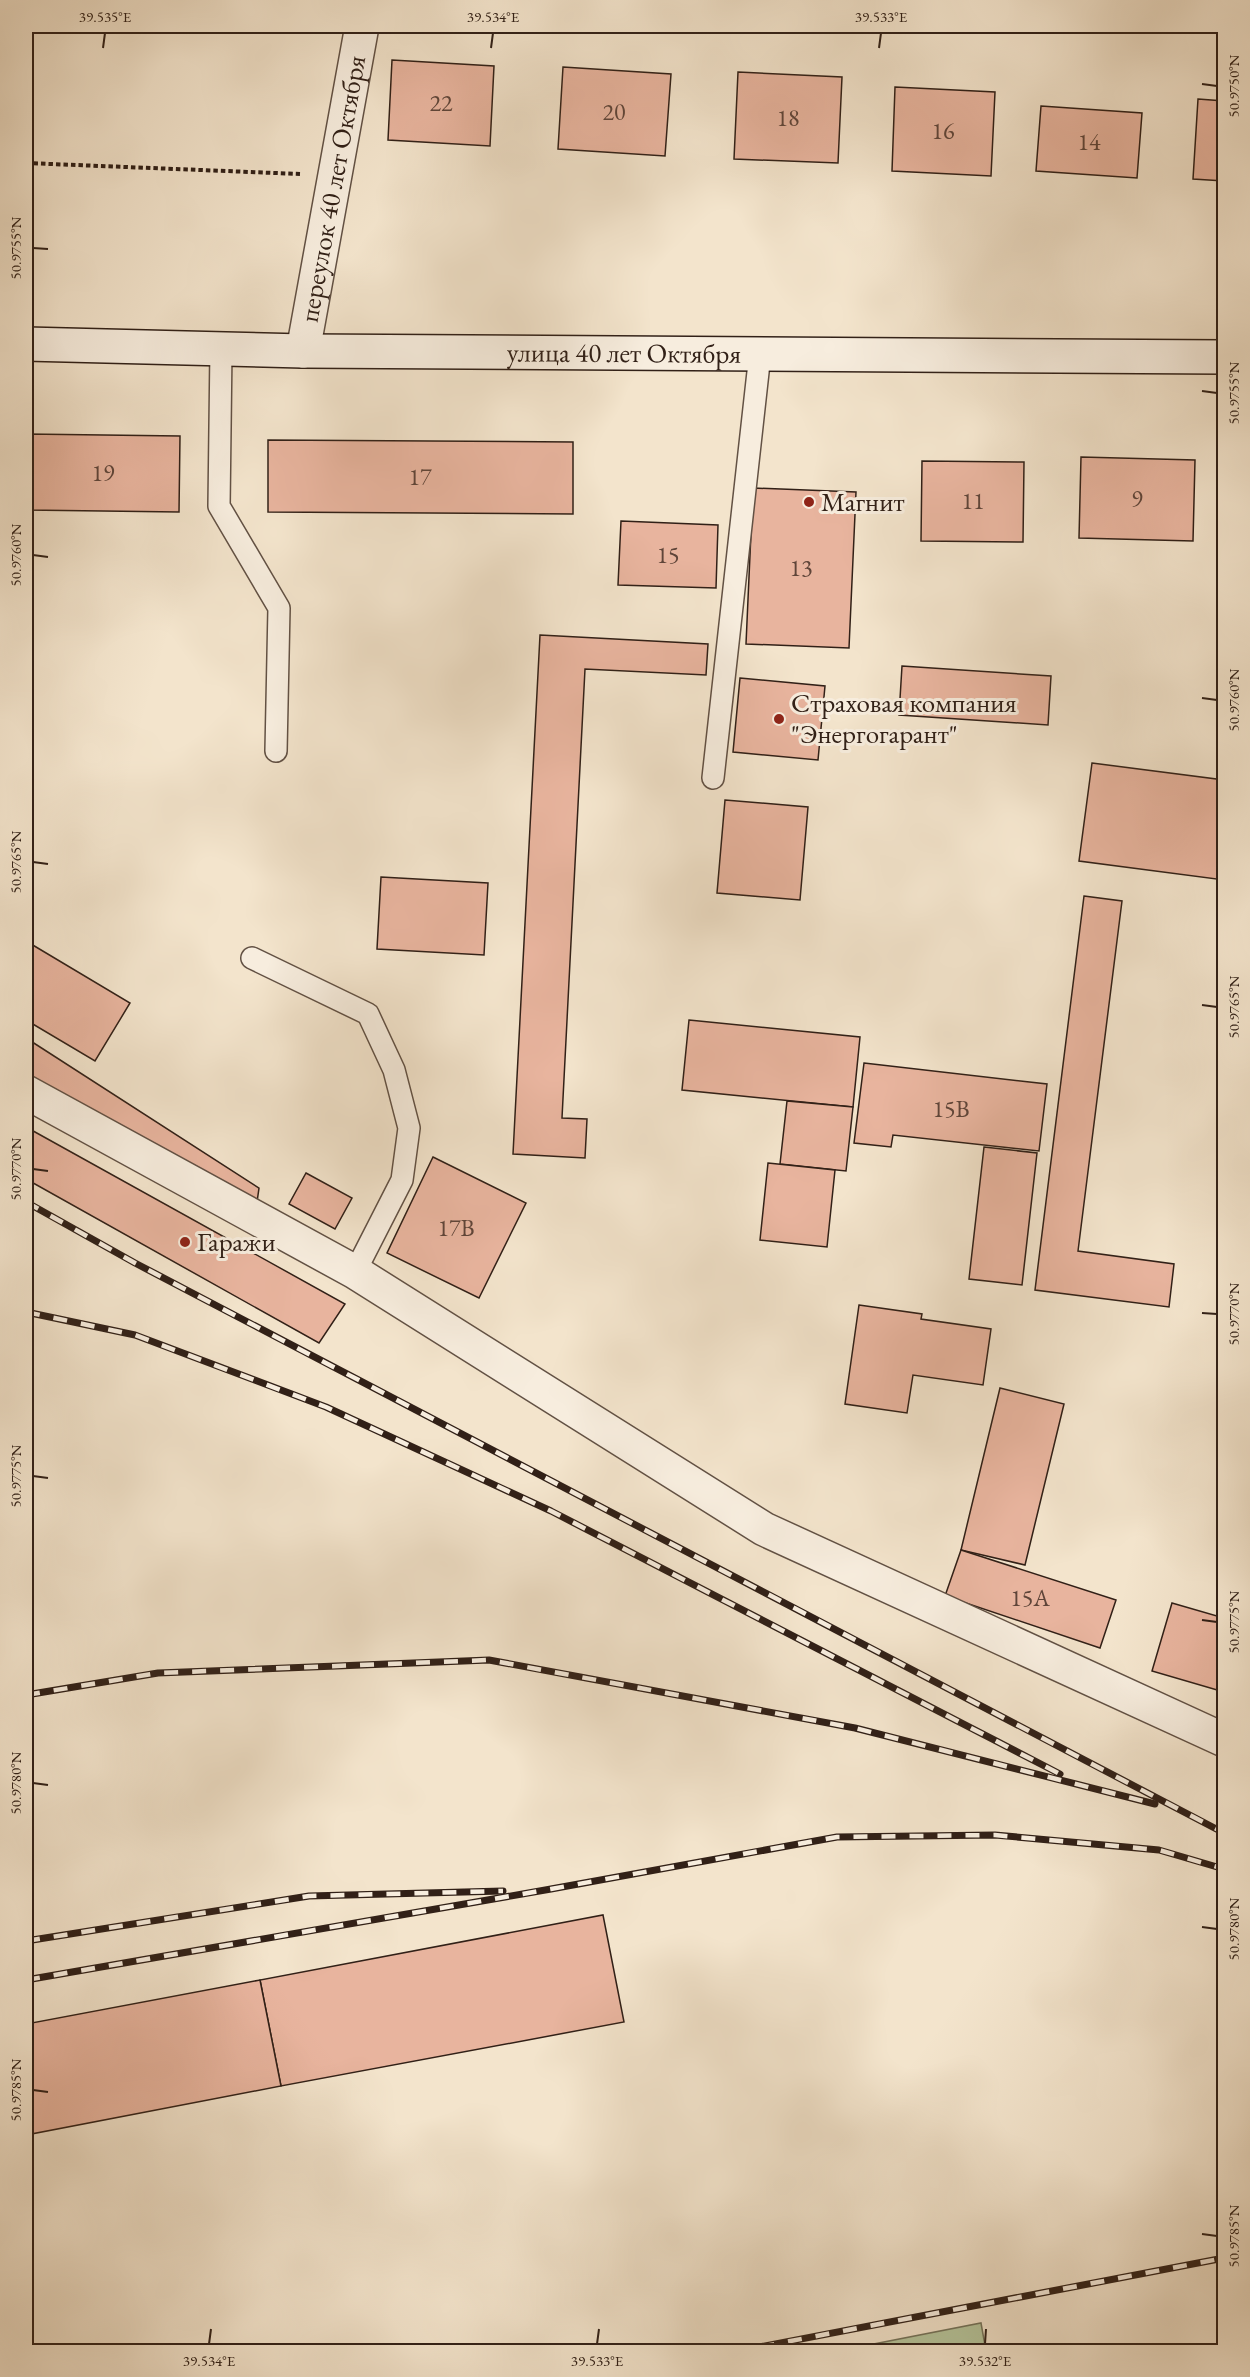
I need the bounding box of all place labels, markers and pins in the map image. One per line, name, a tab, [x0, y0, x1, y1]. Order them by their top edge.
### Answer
place label: Магнит	[821, 484, 905, 519]
marker: Магнит	[802, 495, 816, 509]
place label: Страховая компания "Энергогарант"	[791, 685, 1017, 751]
marker: Страховая компания "Энергогарант"	[772, 712, 786, 726]
place label: Гаражи	[197, 1224, 276, 1259]
marker: Гаражи	[178, 1235, 192, 1249]

